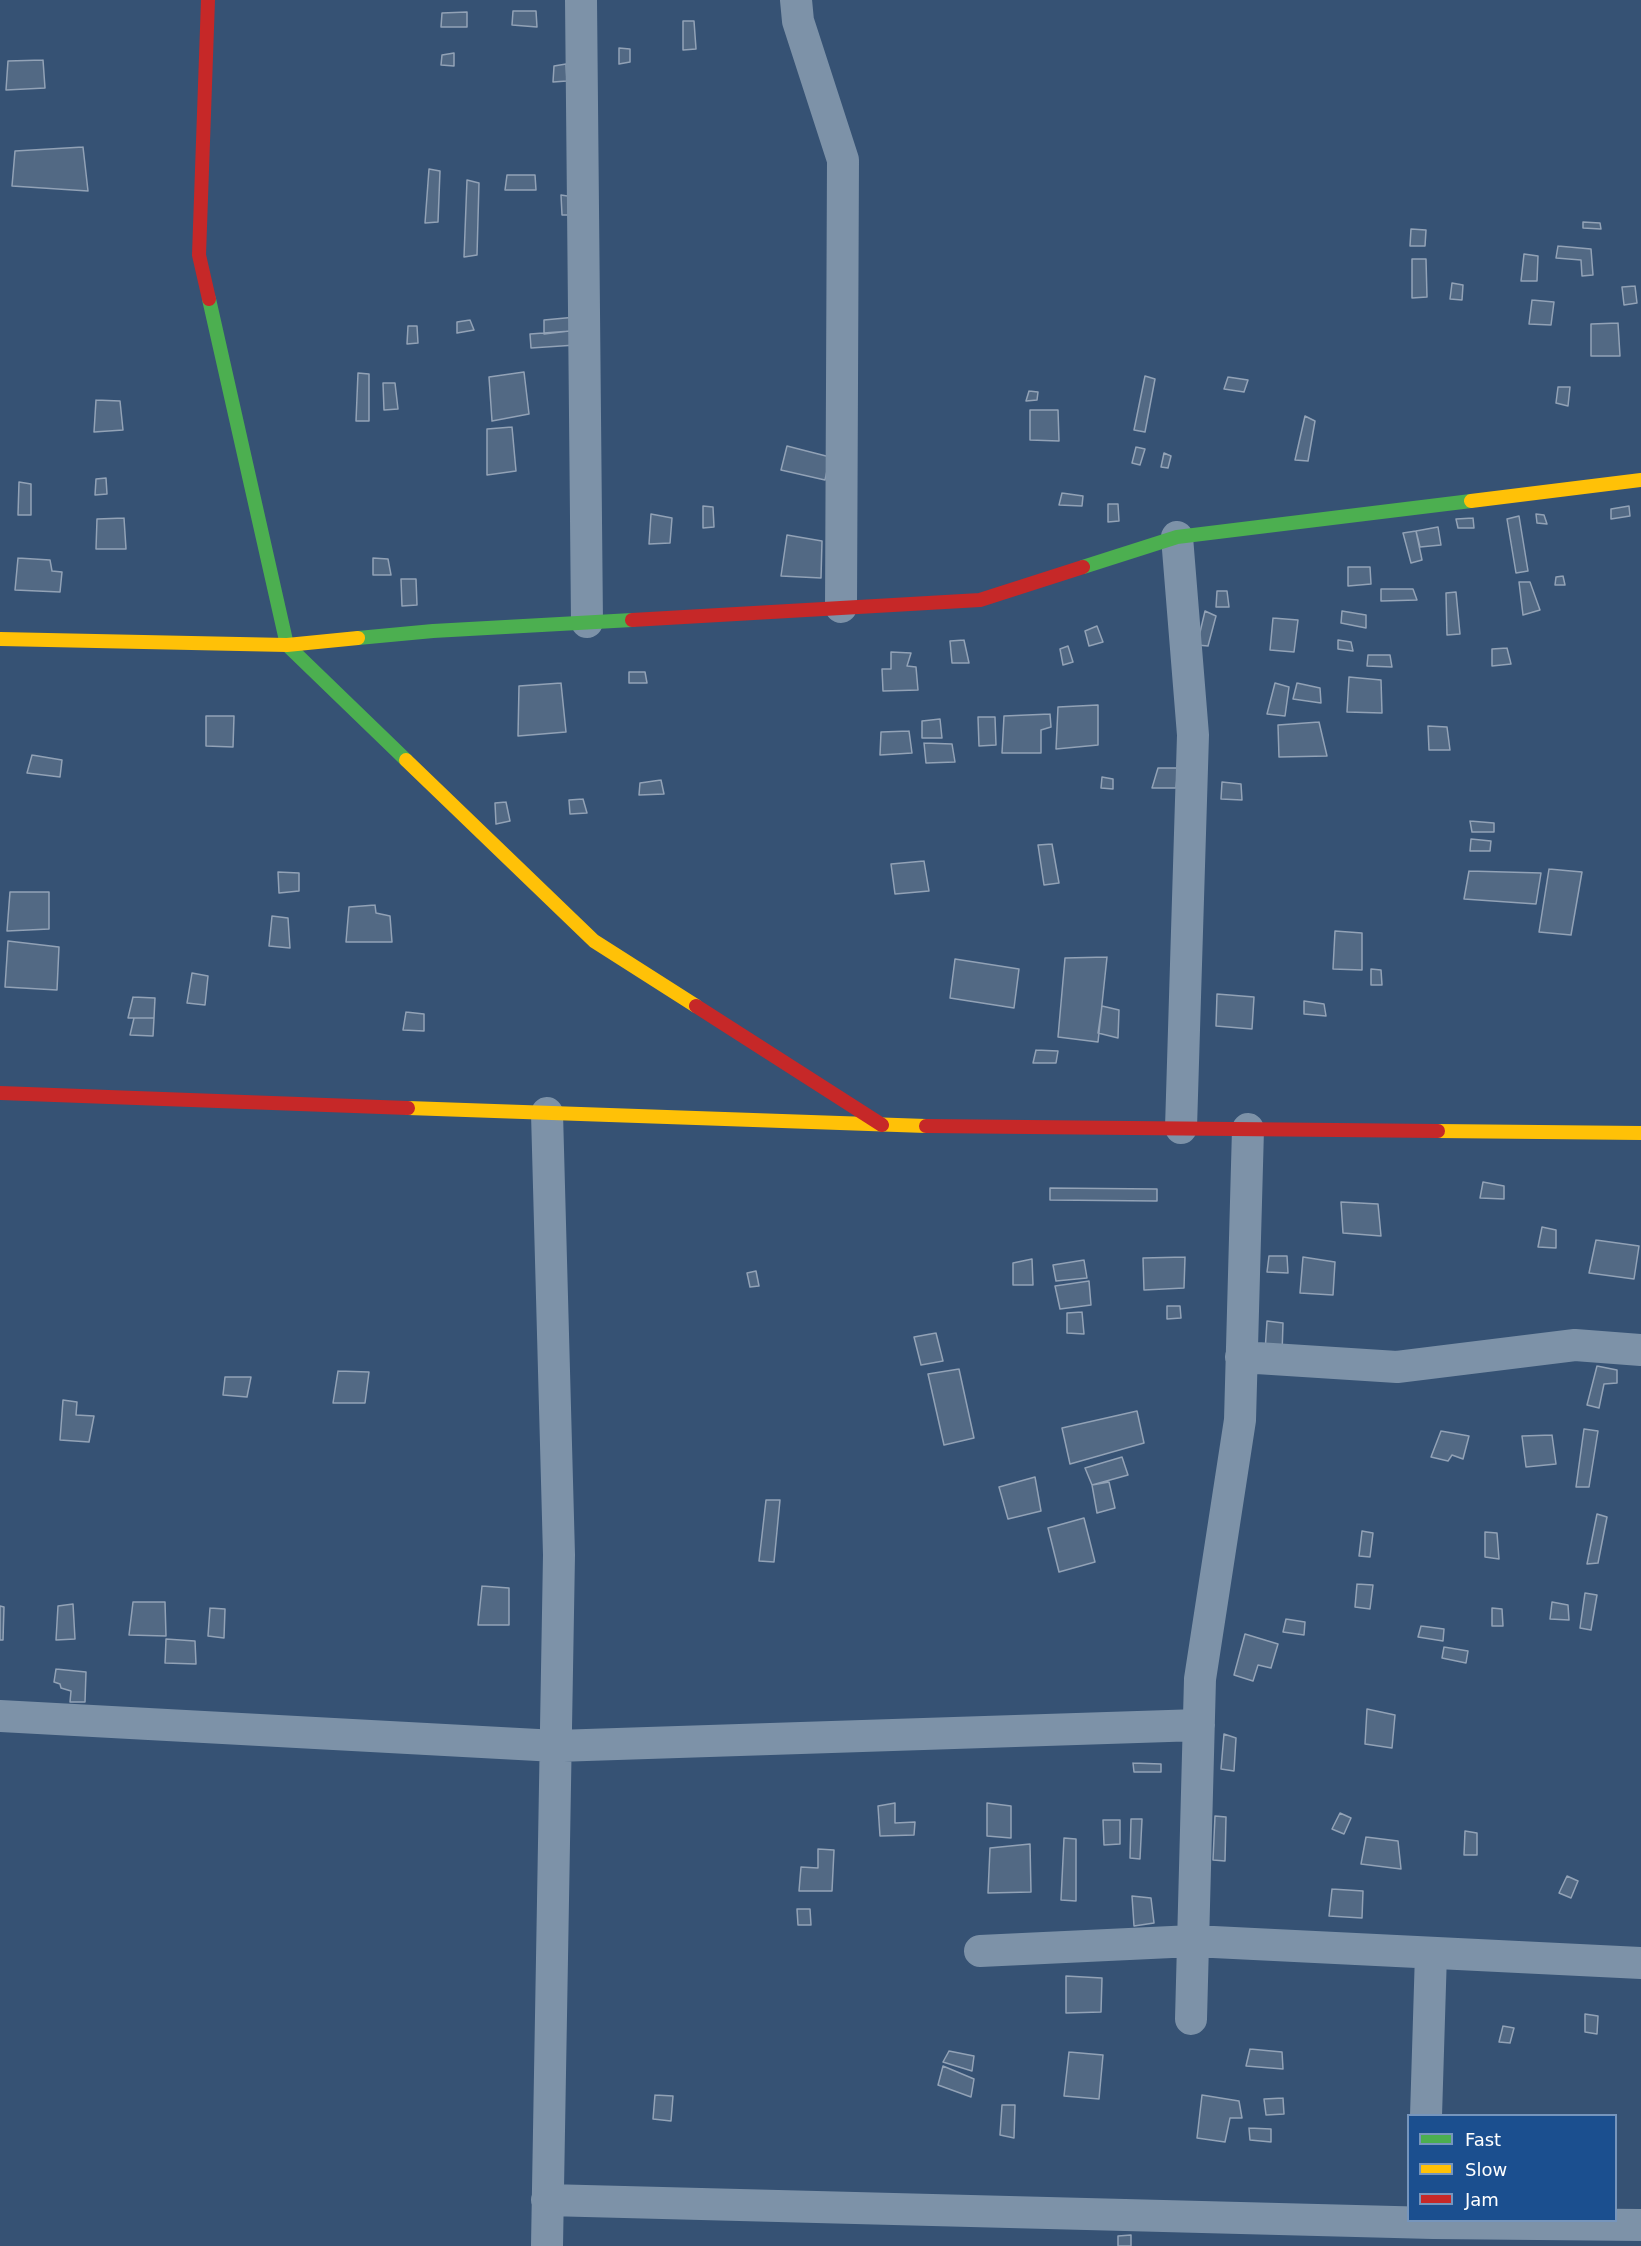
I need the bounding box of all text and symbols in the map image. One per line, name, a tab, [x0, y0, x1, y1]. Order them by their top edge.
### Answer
legend	[1407, 2114, 1617, 2222]
text: Fast	[1465, 2129, 1501, 2150]
text: Slow	[1465, 2159, 1507, 2180]
text: Jam	[1465, 2189, 1499, 2210]

